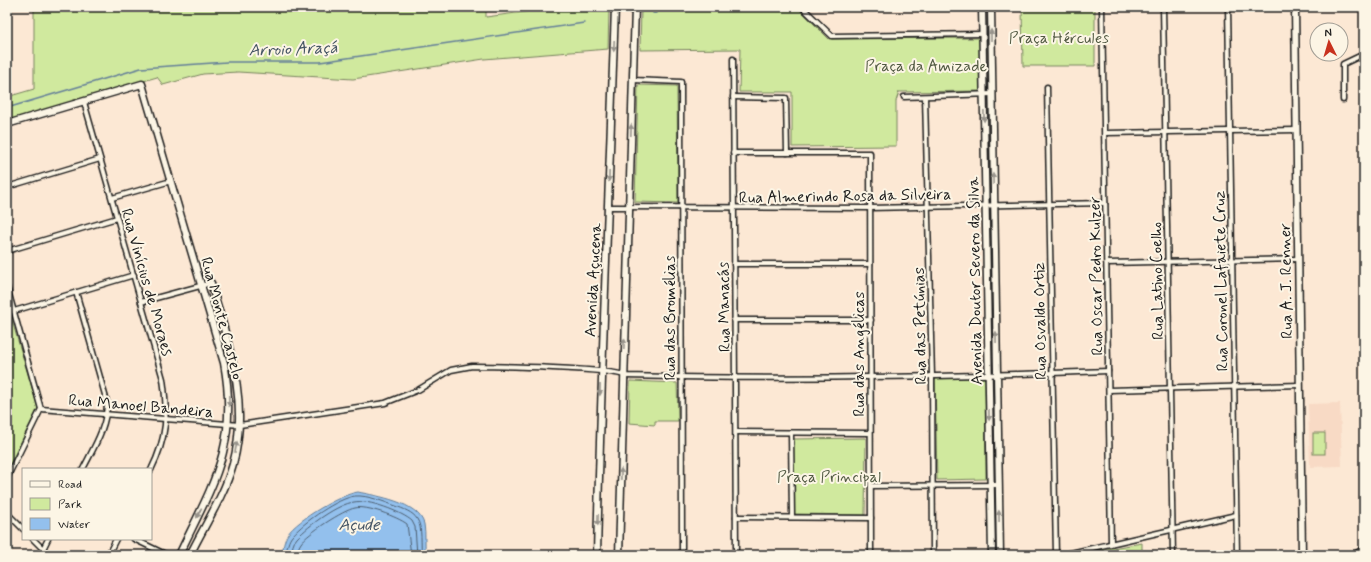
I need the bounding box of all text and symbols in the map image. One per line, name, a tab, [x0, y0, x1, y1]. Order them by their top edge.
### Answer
north arrow	[1309, 22, 1349, 62]
text: N	[1324, 26, 1332, 40]
one-way arrow	[988, 28, 994, 41]
park label: Praça Hércules	[1009, 28, 1109, 49]
water label: Arroio Araçá	[248, 36, 338, 62]
one-way arrow	[611, 40, 617, 53]
park label: Praça da Amizade	[865, 56, 987, 77]
one-way arrow	[980, 110, 987, 122]
one-way arrow	[628, 124, 635, 136]
one-way arrow	[606, 170, 612, 183]
one-way arrow	[990, 172, 996, 185]
street label: Avenida Doutor Severo da Silva	[963, 176, 988, 385]
street label: Rua Almerindo Rosa da Silveira	[738, 184, 952, 209]
street label: Rua Coronel Lafaiete Cruz	[1209, 190, 1234, 372]
street label: Rua Oscar Pedro Kulzer	[1085, 196, 1108, 356]
street label: Rua Vinícius de Moraes	[115, 206, 178, 359]
street label: Avenida Açucena	[580, 222, 607, 338]
street label: Rua Latino Coelho	[1146, 222, 1169, 340]
street label: Rua A. J. Renner	[1275, 223, 1298, 339]
street label: Rua Monte Castelo	[195, 255, 248, 382]
street label: Rua das Bromélias	[660, 255, 681, 381]
street label: Rua Manacás	[713, 262, 736, 352]
street label: Rua Osvaldo Ortiz	[1029, 262, 1052, 380]
street label: Rua das Petúnias	[909, 267, 932, 385]
street label: Rua das Angélicas	[849, 291, 870, 417]
one-way arrow	[993, 330, 999, 343]
one-way arrow	[621, 337, 627, 350]
one-way arrow	[597, 384, 603, 397]
street label: Rua Manoel Bandeira	[68, 390, 214, 423]
one-way arrow	[225, 395, 232, 408]
one-way arrow	[986, 409, 993, 421]
one-way arrow	[234, 441, 240, 453]
park label: Praça Principal	[777, 467, 881, 488]
legend	[22, 468, 152, 540]
one-way arrow	[617, 468, 624, 480]
text: Road	[58, 477, 82, 493]
text: Park	[58, 497, 82, 513]
one-way arrow	[196, 508, 202, 519]
one-way arrow	[996, 509, 1002, 522]
water label: Açude	[338, 514, 381, 536]
one-way arrow	[595, 514, 601, 527]
text: Water	[58, 517, 90, 533]

